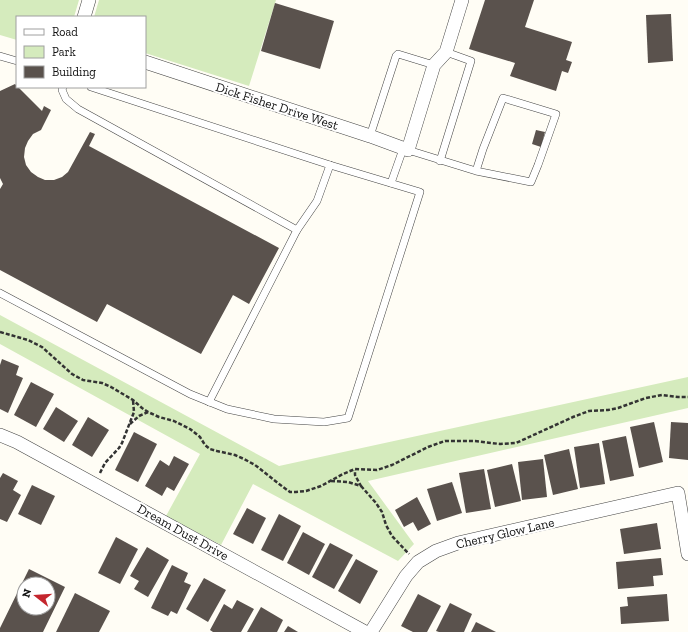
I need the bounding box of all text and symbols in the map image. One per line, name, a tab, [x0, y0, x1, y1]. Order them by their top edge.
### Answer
legend	[16, 16, 146, 88]
text: Road	[52, 25, 78, 39]
text: Park	[52, 45, 77, 59]
text: Building	[52, 65, 96, 79]
street label: Dick Fisher Drive West	[214, 79, 340, 133]
street label: Dream Dust Drive	[135, 501, 231, 563]
street label: Cherry Glow Lane	[454, 514, 556, 552]
north arrow	[16, 576, 56, 616]
text: N	[19, 587, 35, 599]

